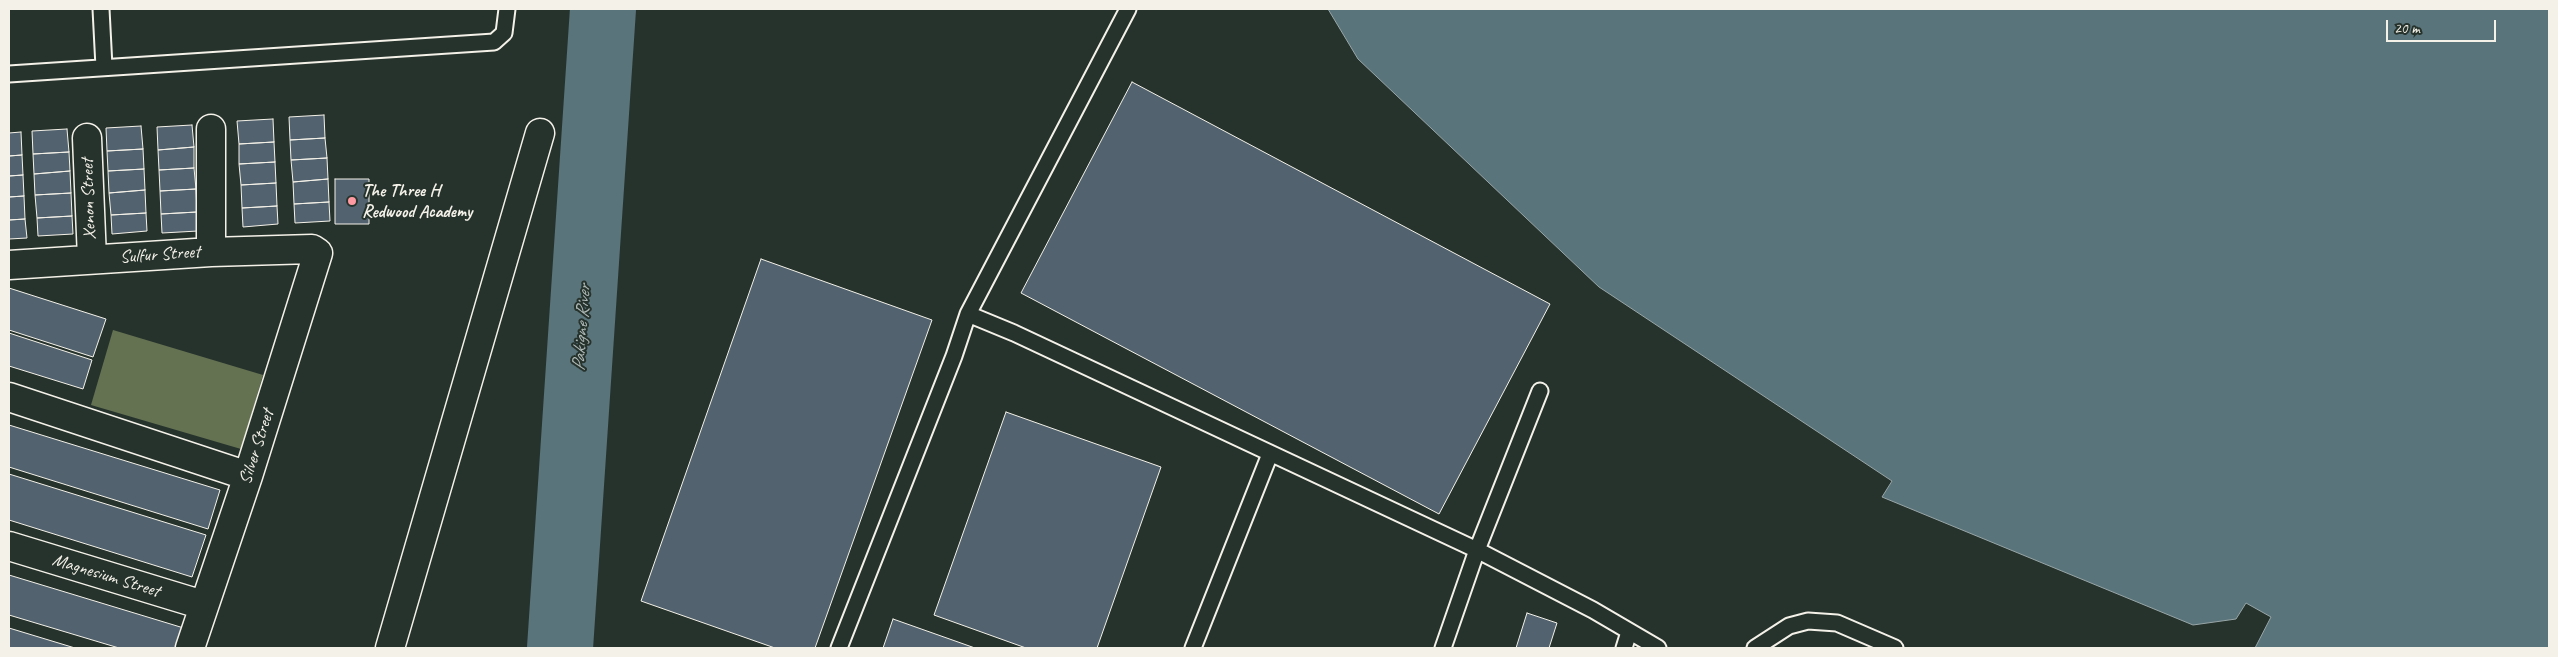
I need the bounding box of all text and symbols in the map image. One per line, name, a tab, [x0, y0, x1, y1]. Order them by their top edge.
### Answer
scale bar	[2388, 10, 2498, 42]
text: 20 m	[2394, 19, 2420, 38]
street label: Xenon Street	[77, 158, 101, 240]
place label: The Three H Redwood Academy	[362, 180, 472, 222]
marker: The Three H Redwood Academy	[346, 195, 358, 207]
street label: Sulfur Street	[119, 241, 201, 269]
water label: Pakigne River	[568, 284, 596, 372]
street label: Silver Street	[235, 407, 279, 487]
street label: Magnesium Street	[50, 549, 162, 603]

